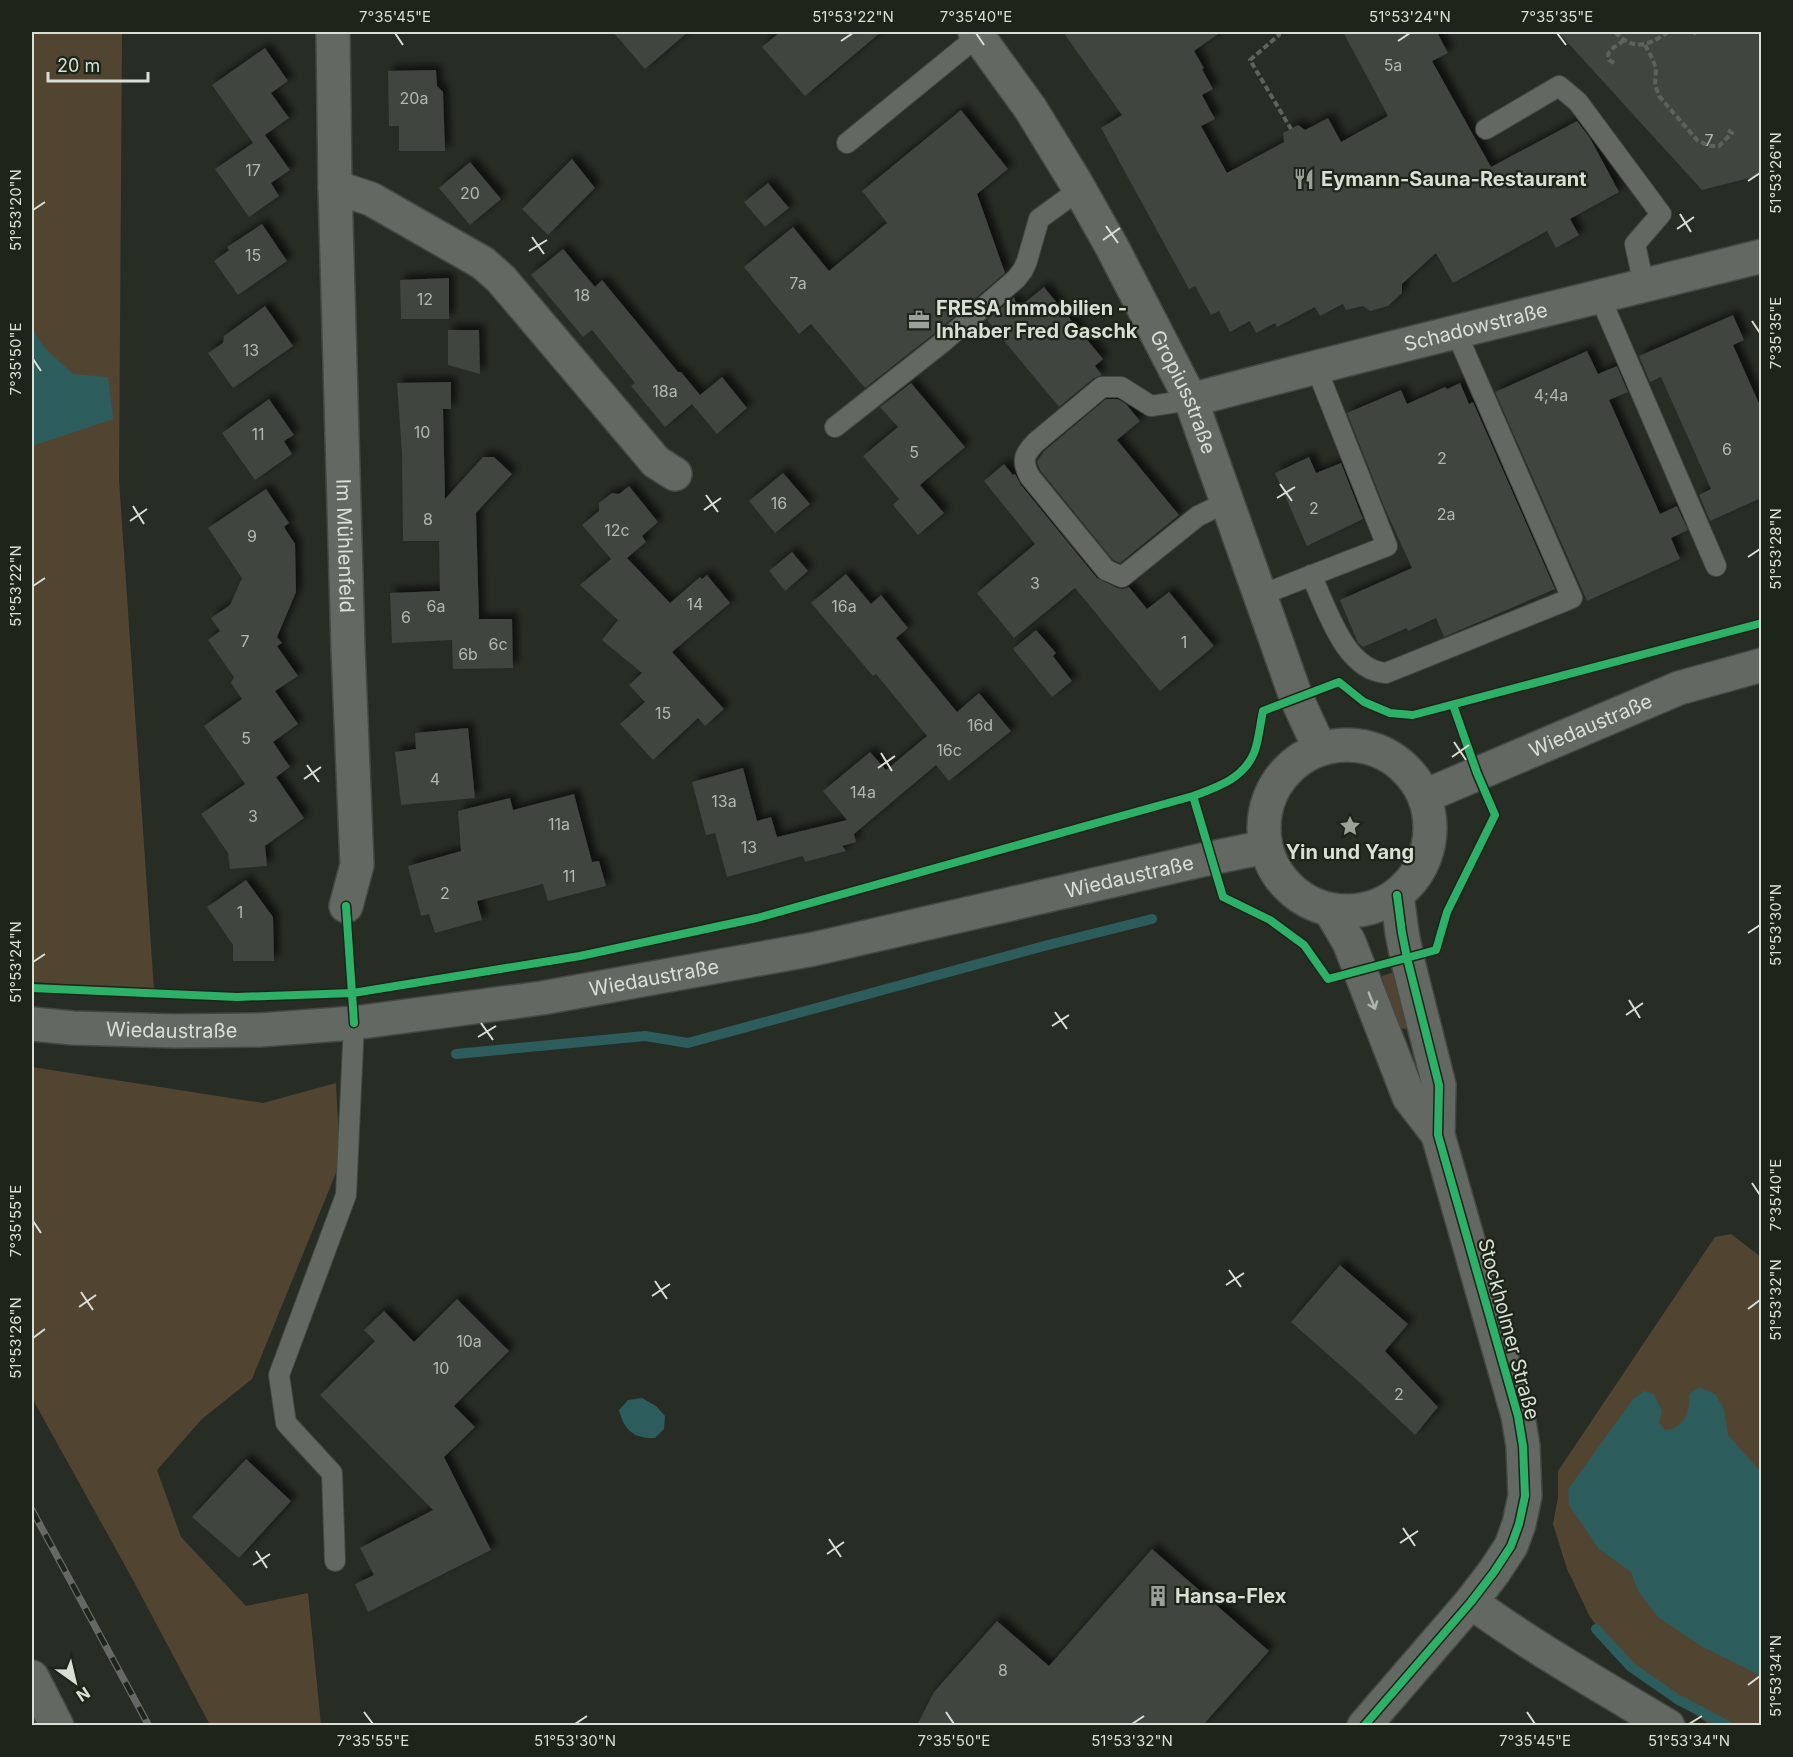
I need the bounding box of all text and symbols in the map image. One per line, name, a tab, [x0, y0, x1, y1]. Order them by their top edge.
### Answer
text: 7°35'45"E	[359, 7, 431, 26]
text: 51°53'22"N	[812, 7, 894, 26]
text: 7°35'40"E	[940, 7, 1012, 26]
text: 51°53'24"N	[1369, 7, 1451, 26]
text: 7°35'35"E	[1521, 7, 1593, 26]
scale bar	[48, 45, 148, 83]
text: 20 m	[57, 55, 100, 76]
house number: 5a	[1384, 55, 1402, 75]
house number: 20a	[400, 88, 428, 108]
house number: 7	[1704, 130, 1714, 150]
text: 51°53'26"N	[1766, 132, 1785, 214]
house number: 17	[245, 160, 261, 180]
restaurant icon: Eymann-Sauna-Restaurant	[1292, 167, 1316, 191]
place label: Eymann-Sauna-Restaurant	[1321, 167, 1587, 191]
text: 51°53'20"N	[6, 169, 25, 251]
house number: 20	[460, 183, 480, 203]
house number: 15	[245, 245, 261, 265]
house number: 7a	[789, 273, 807, 293]
house number: 18	[574, 285, 590, 305]
house number: 12	[417, 289, 433, 309]
place label: FRESA Immobilien - Inhaber Fred Gaschk	[936, 296, 1138, 343]
text: 7°35'35"E	[1766, 297, 1785, 369]
street label: Schadowstraße	[1401, 298, 1550, 356]
office icon: FRESA Immobilien - Inhaber Fred Gaschk	[907, 308, 931, 332]
text: 7°35'50"E	[6, 323, 25, 395]
street label: Gropiusstraße	[1145, 326, 1221, 457]
house number: 13	[243, 340, 259, 360]
house number: 18a	[652, 381, 678, 401]
house number: 4;4a	[1534, 385, 1568, 405]
house number: 10	[414, 422, 430, 442]
house number: 11	[251, 424, 265, 444]
house number: 6	[1722, 439, 1732, 459]
house number: 5	[909, 442, 919, 462]
house number: 2	[1437, 448, 1447, 468]
street label: Im Mühlenfeld	[331, 478, 359, 613]
house number: 16	[771, 493, 787, 513]
house number: 2	[1309, 498, 1319, 518]
house number: 2a	[1437, 504, 1455, 524]
text: 51°53'28"N	[1766, 508, 1785, 590]
house number: 8	[423, 509, 433, 529]
house number: 12c	[604, 520, 630, 540]
house number: 9	[247, 526, 257, 546]
text: 51°53'22"N	[6, 545, 25, 627]
house number: 3	[1030, 573, 1040, 593]
house number: 14	[687, 594, 703, 614]
house number: 6a	[427, 596, 445, 616]
house number: 16a	[831, 596, 857, 616]
house number: 6	[401, 607, 411, 627]
house number: 7	[240, 631, 250, 651]
house number: 1	[1181, 632, 1187, 652]
house number: 6c	[488, 634, 508, 654]
house number: 6b	[458, 644, 478, 664]
street label: Wiedaustraße	[1525, 689, 1656, 762]
house number: 15	[655, 703, 671, 723]
house number: 16d	[967, 715, 993, 735]
house number: 5	[241, 728, 251, 748]
house number: 16c	[936, 740, 962, 760]
house number: 4	[430, 769, 440, 789]
house number: 14a	[850, 782, 876, 802]
house number: 13a	[711, 791, 737, 811]
house number: 3	[248, 806, 258, 826]
house number: 11a	[548, 814, 570, 834]
place icon: Yin und Yang	[1338, 814, 1362, 838]
house number: 13	[741, 837, 757, 857]
place label: Yin und Yang	[1286, 840, 1414, 864]
street label: Wiedaustraße	[1063, 850, 1196, 903]
house number: 11	[562, 866, 576, 886]
house number: 2	[440, 883, 450, 903]
text: 51°53'30"N	[1766, 884, 1785, 966]
house number: 1	[237, 902, 243, 922]
text: 51°53'24"N	[6, 921, 25, 1003]
street label: Wiedaustraße	[587, 954, 721, 1001]
one-way arrow	[1367, 991, 1378, 1010]
street label: Wiedaustraße	[106, 1017, 238, 1043]
text: 7°35'40"E	[1766, 1159, 1785, 1231]
text: 7°35'55"E	[6, 1185, 25, 1257]
street label: Stockholmer Straße	[1473, 1236, 1545, 1422]
text: 51°53'32"N	[1766, 1259, 1785, 1341]
text: 51°53'26"N	[6, 1297, 25, 1379]
house number: 10a	[456, 1331, 482, 1351]
house number: 10	[433, 1358, 449, 1378]
house number: 2	[1394, 1384, 1404, 1404]
building icon: Hansa-Flex	[1146, 1584, 1170, 1608]
place label: Hansa-Flex	[1175, 1584, 1287, 1608]
text: 51°53'34"N	[1766, 1635, 1785, 1717]
north arrow	[45, 1652, 105, 1712]
house number: 8	[998, 1660, 1008, 1680]
text: N	[73, 1683, 94, 1706]
text: 7°35'55"E	[337, 1731, 409, 1750]
text: 51°53'30"N	[534, 1731, 616, 1750]
text: 7°35'50"E	[918, 1731, 990, 1750]
text: 51°53'32"N	[1091, 1731, 1173, 1750]
text: 7°35'45"E	[1499, 1731, 1571, 1750]
text: 51°53'34"N	[1648, 1731, 1730, 1750]

